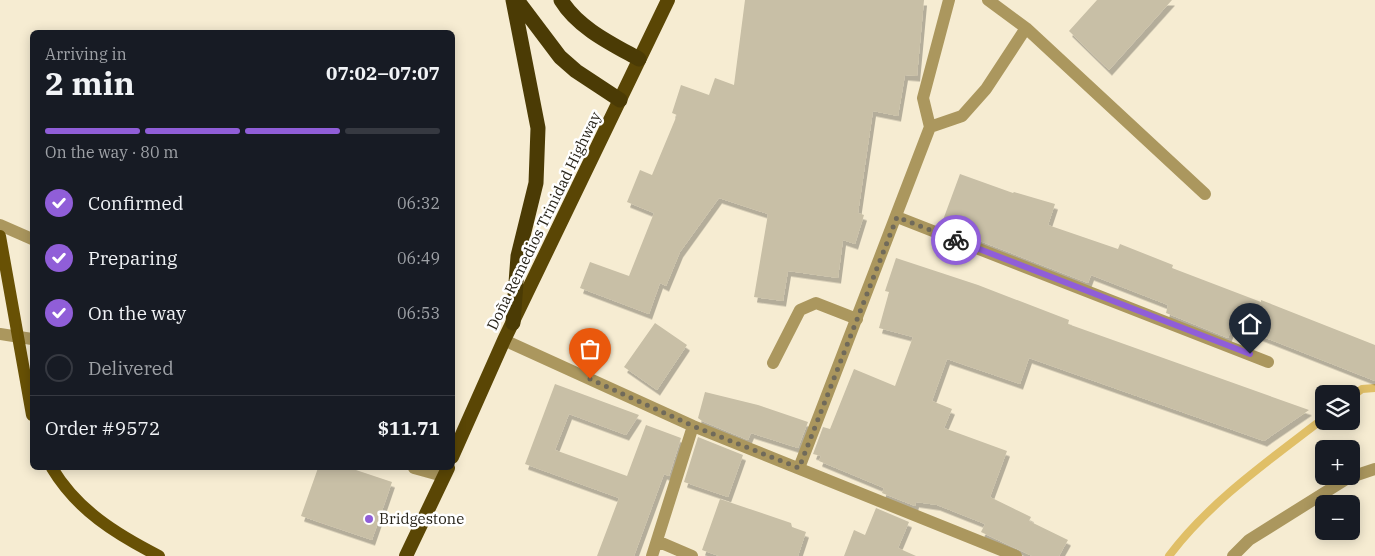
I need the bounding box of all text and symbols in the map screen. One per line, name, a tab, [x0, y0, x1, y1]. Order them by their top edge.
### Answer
text: Arriving in	[45, 44, 127, 64]
text: 07:02–07:07	[326, 61, 440, 85]
text: 2 min	[45, 62, 135, 104]
street label: Doña Remedios Trinidad Highway	[482, 109, 605, 333]
text: On the way · 80 m	[45, 142, 179, 162]
icon: check	[45, 189, 73, 217]
text: Confirmed	[88, 191, 183, 215]
text: 06:32	[397, 193, 440, 213]
courier	[931, 215, 981, 265]
icon: bike	[942, 226, 970, 254]
icon: check	[45, 244, 73, 272]
text: Preparing	[88, 246, 177, 270]
text: 06:49	[397, 248, 440, 268]
icon: check	[45, 299, 73, 327]
text: On the way	[88, 301, 186, 325]
text: 06:53	[397, 303, 440, 323]
pin	[1229, 303, 1271, 354]
icon: home	[1236, 310, 1264, 338]
pin	[569, 328, 611, 379]
icon: bag	[576, 335, 604, 363]
text: Delivered	[88, 356, 174, 380]
map controls	[1315, 385, 1360, 540]
button: layers	[1315, 385, 1360, 430]
text: Order #9572	[45, 416, 160, 440]
text: $11.71	[378, 416, 440, 440]
button: +	[1315, 440, 1360, 485]
button: −	[1315, 495, 1360, 540]
place label: Bridgestone	[379, 509, 464, 528]
marker: Bridgestone	[363, 513, 375, 525]

